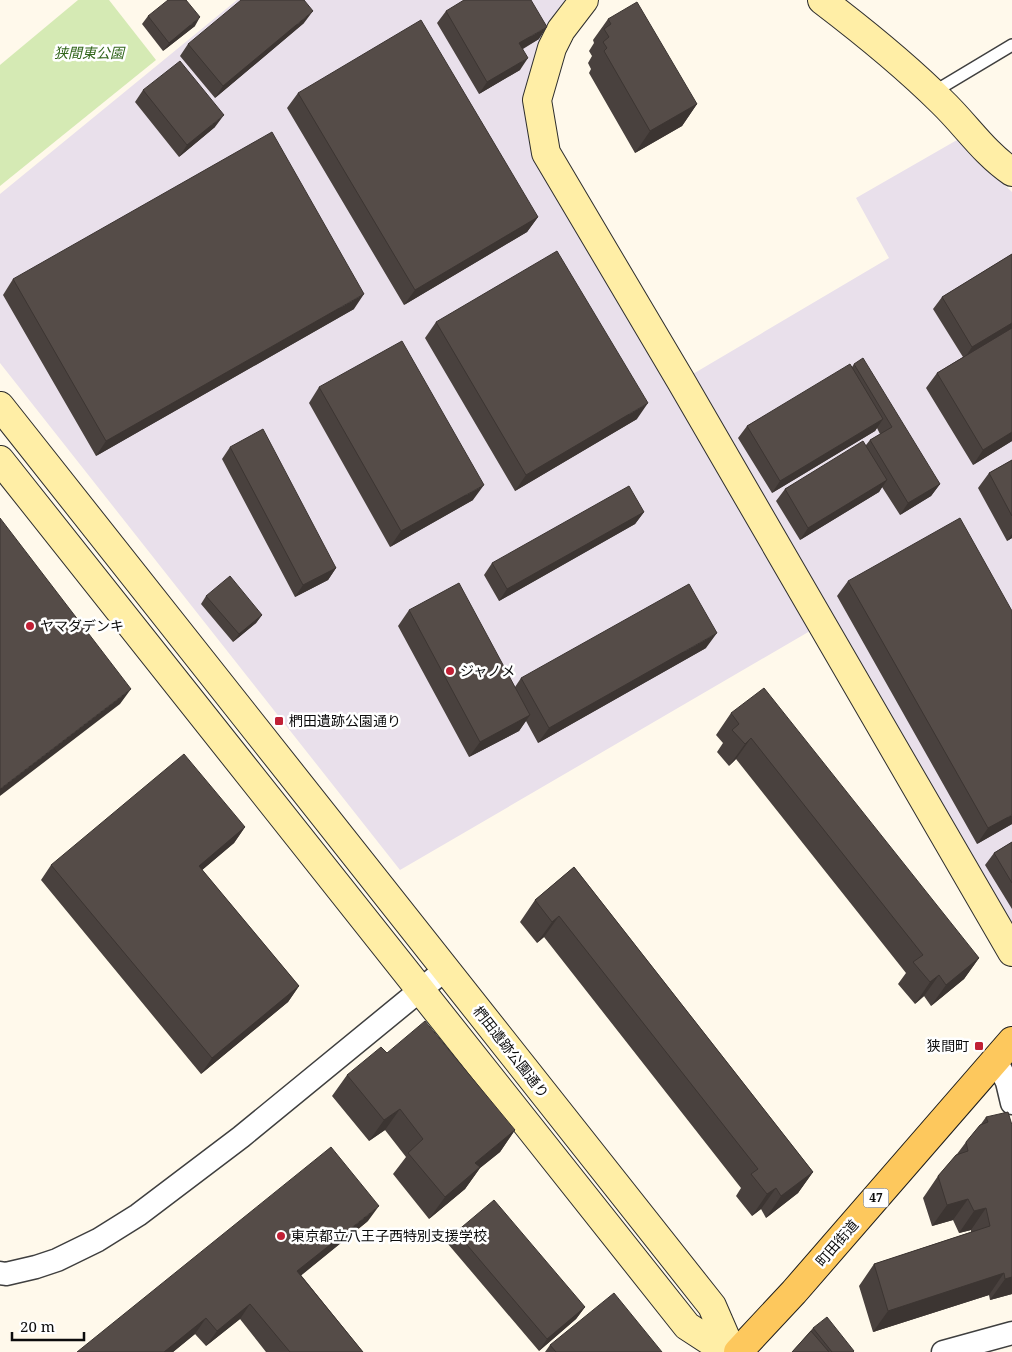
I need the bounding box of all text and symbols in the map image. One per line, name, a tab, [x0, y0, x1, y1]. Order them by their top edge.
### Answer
park label: 狭間東公園	[54, 43, 126, 62]
place label: ヤマダデンキ	[40, 616, 124, 635]
marker: ヤマダデンキ	[24, 620, 36, 632]
place label: ジャノメ	[460, 661, 515, 680]
marker: ジャノメ	[444, 665, 456, 677]
place label: 椚田遺跡公園通り	[289, 711, 401, 730]
marker: 椚田遺跡公園通り	[273, 715, 285, 727]
street label: 椚田遺跡公園通り	[469, 1002, 553, 1102]
place label: 狭間町	[927, 1036, 969, 1055]
marker: 狭間町	[973, 1040, 985, 1052]
road number: 47	[864, 1188, 888, 1208]
street label: 町田街道	[811, 1215, 862, 1270]
place label: 東京都立八王子西特別支援学校	[291, 1226, 487, 1245]
marker: 東京都立八王子西特別支援学校	[275, 1230, 287, 1242]
scale bar	[12, 1310, 85, 1342]
text: 20 m	[20, 1316, 55, 1336]

